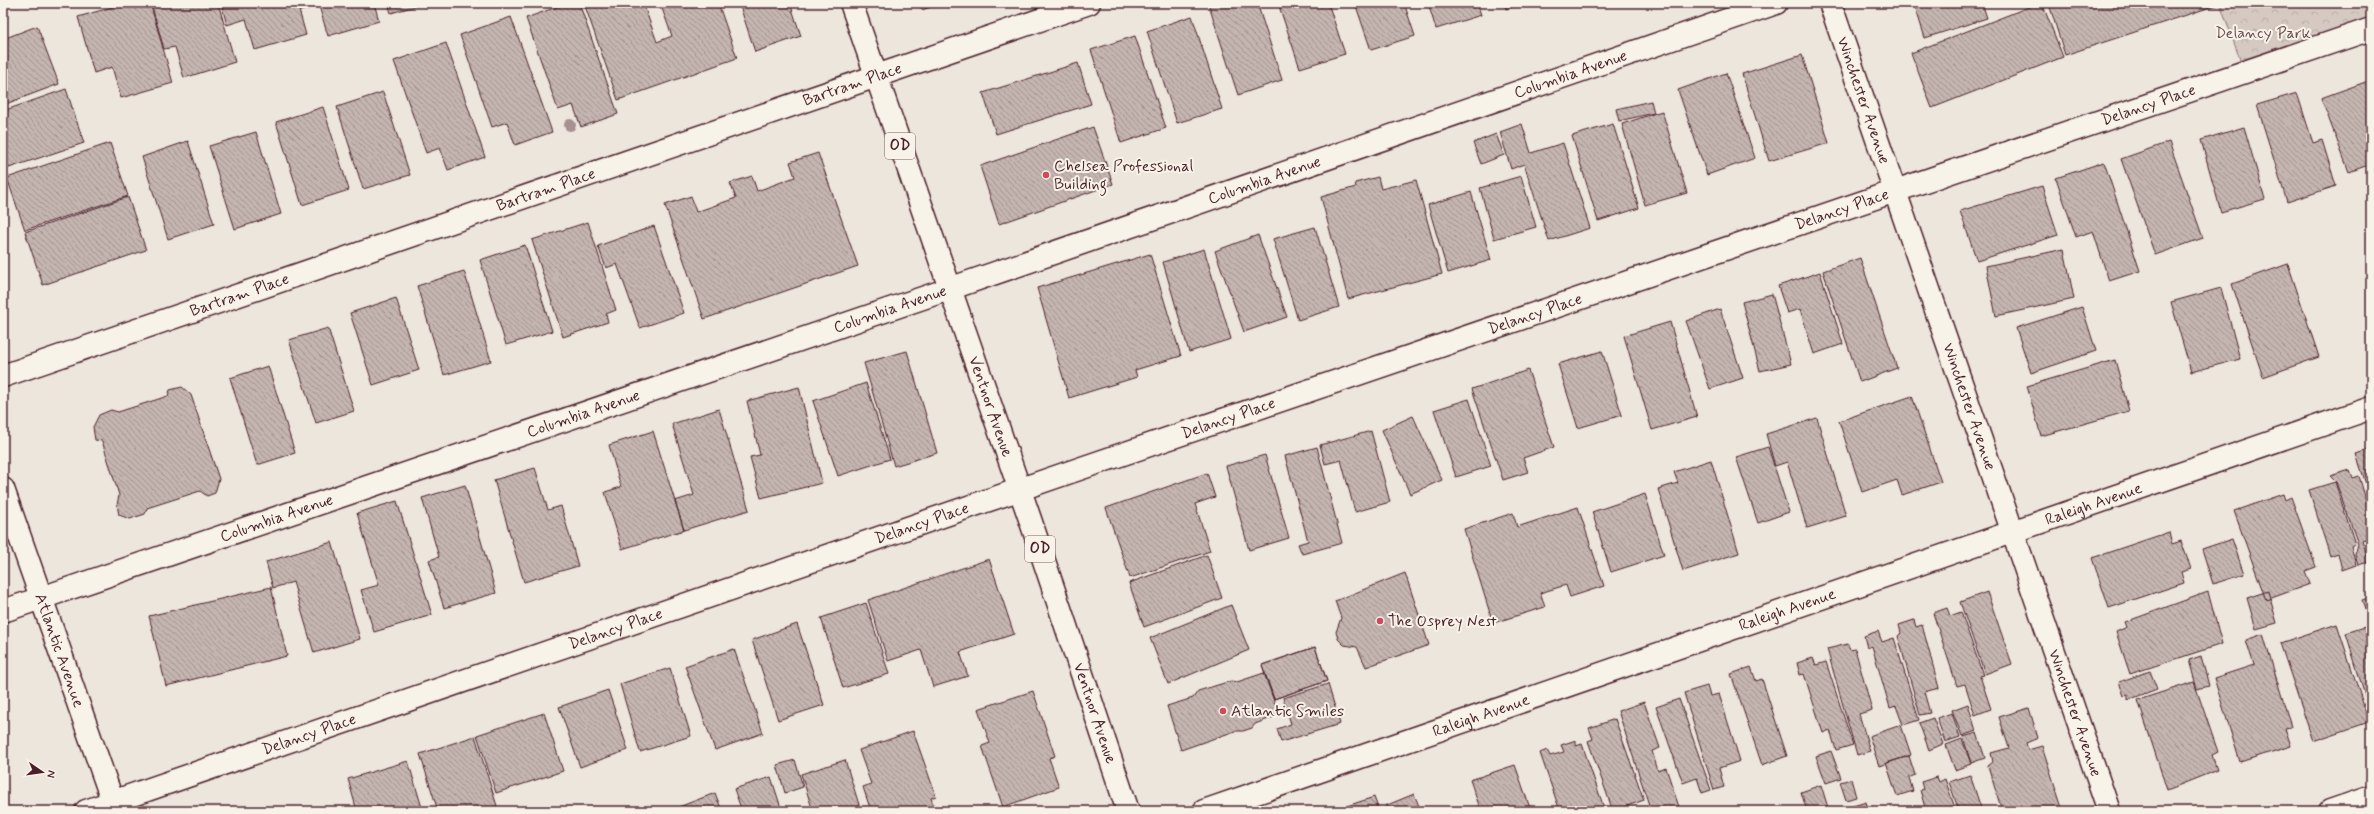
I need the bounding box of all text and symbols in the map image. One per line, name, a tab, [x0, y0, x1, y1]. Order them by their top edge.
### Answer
park label: Delancy Park	[2215, 23, 2311, 44]
street label: Winchester Avenue	[1832, 34, 1895, 167]
street label: Columbia Avenue	[1511, 45, 1630, 103]
street label: Bartram Place	[800, 58, 905, 111]
street label: Delancy Place	[2099, 79, 2198, 131]
road number: OD	[885, 133, 915, 159]
street label: Columbia Avenue	[1205, 151, 1324, 209]
place label: Chelsea Professional Building	[1054, 156, 1193, 196]
street label: Bartram Place	[494, 163, 598, 216]
marker: Chelsea Professional Building	[1041, 170, 1051, 180]
street label: Delancy Place	[1792, 183, 1892, 235]
street label: Bartram Place	[187, 268, 292, 322]
street label: Columbia Avenue	[831, 280, 949, 338]
street label: Delancy Place	[1485, 288, 1585, 339]
street label: Winchester Avenue	[1938, 340, 2001, 473]
street label: Ventnor Avenue	[964, 353, 1018, 460]
street label: Columbia Avenue	[524, 384, 643, 442]
street label: Delancy Place	[1179, 392, 1278, 444]
street label: Raleigh Avenue	[2042, 477, 2145, 530]
street label: Columbia Avenue	[217, 489, 336, 547]
street label: Delancy Place	[872, 497, 972, 549]
road number: OD	[1025, 536, 1055, 562]
street label: Raleigh Avenue	[1736, 583, 1839, 636]
street label: Atlantic Avenue	[30, 590, 89, 710]
street label: Delancy Place	[566, 603, 665, 655]
place label: The Osprey Nest	[1388, 611, 1496, 632]
marker: The Osprey Nest	[1375, 616, 1385, 626]
street label: Winchester Avenue	[2043, 646, 2107, 779]
street label: Ventnor Avenue	[1068, 660, 1122, 767]
street label: Raleigh Avenue	[1430, 689, 1532, 742]
place label: Atlantic Smiles	[1231, 701, 1344, 722]
marker: Atlantic Smiles	[1218, 706, 1228, 716]
street label: Delancy Place	[259, 708, 359, 760]
north arrow	[22, 752, 62, 792]
text: N	[43, 769, 58, 779]

